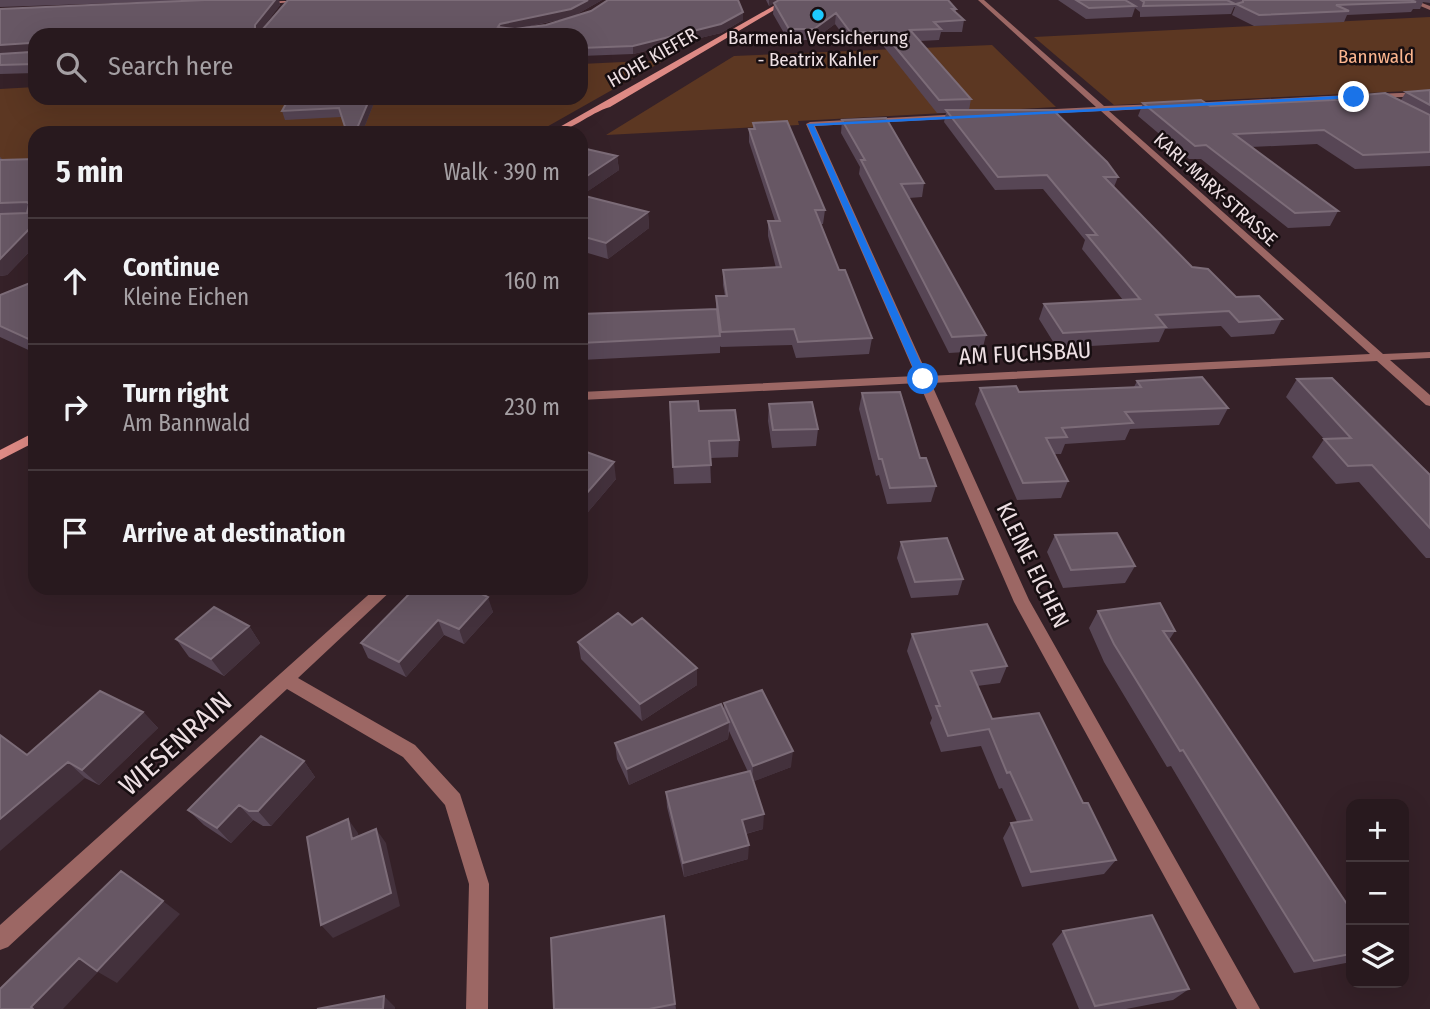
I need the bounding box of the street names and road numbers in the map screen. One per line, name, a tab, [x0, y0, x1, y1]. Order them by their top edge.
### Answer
street label: HOHE KIEFER	[603, 23, 701, 92]
street label: KARL-MARX-STRASSE	[1149, 128, 1282, 251]
street label: AM FUCHSBAU	[958, 336, 1092, 370]
street label: KLEINE EICHEN	[990, 498, 1076, 632]
street label: WIESENRAIN	[112, 684, 238, 802]

